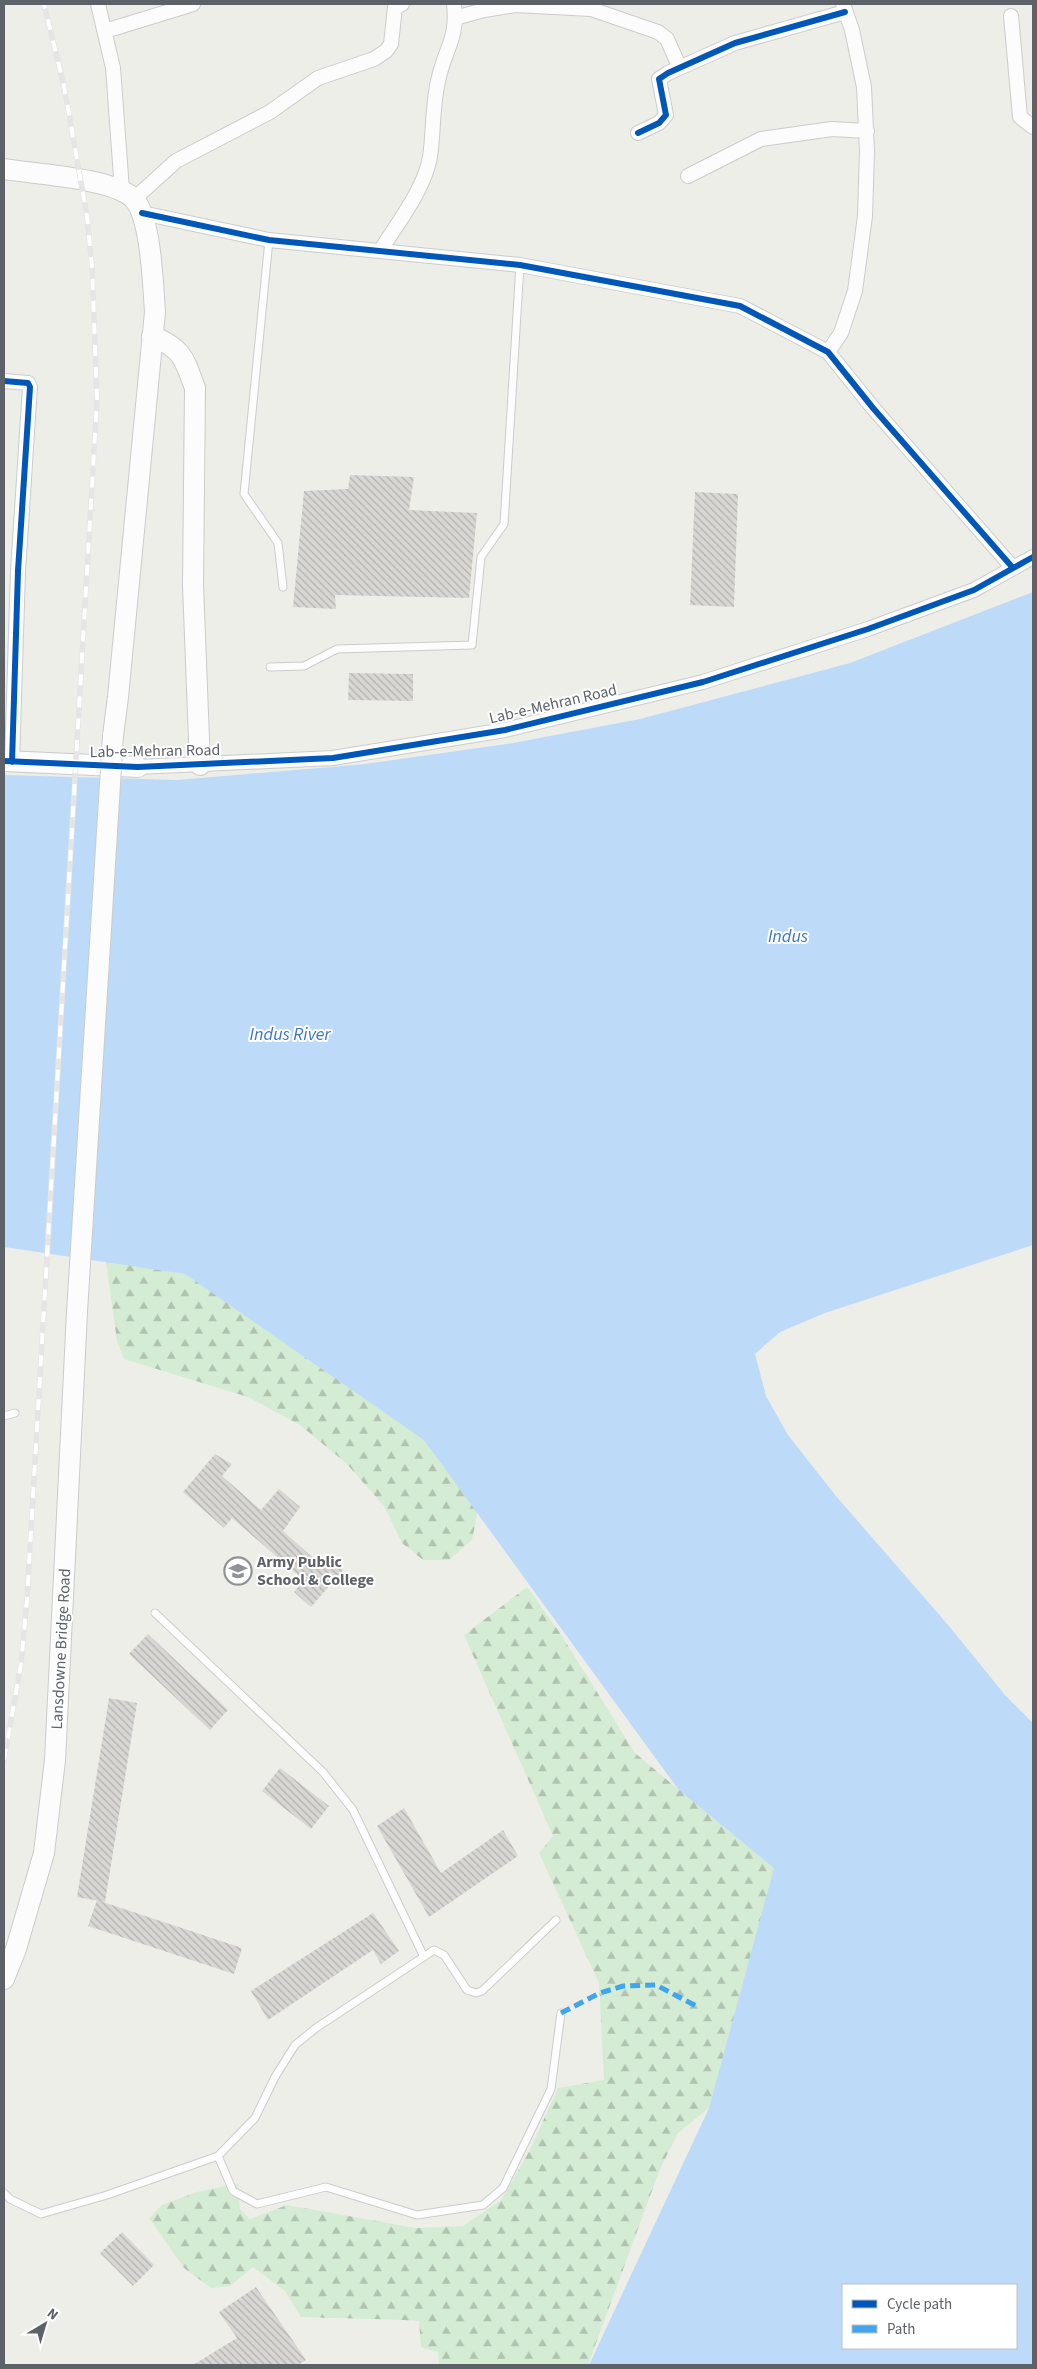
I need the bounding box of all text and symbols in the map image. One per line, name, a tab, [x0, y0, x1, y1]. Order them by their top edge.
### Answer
street label: Lab-e-Mehran Road	[487, 679, 619, 729]
street label: Lab-e-Mehran Road	[89, 739, 221, 763]
water label: Indus	[768, 924, 808, 949]
water label: Indus River	[250, 1022, 331, 1047]
place label: Army Public School & College	[256, 1551, 374, 1591]
school or university icon: Army Public School & College	[223, 1556, 253, 1586]
street label: Lansdowne Bridge Road	[46, 1568, 76, 1730]
legend	[842, 2284, 1017, 2349]
text: Cycle path	[887, 2294, 952, 2315]
north arrow	[20, 2299, 70, 2349]
text: N	[43, 2304, 62, 2325]
text: Path	[887, 2319, 915, 2340]

